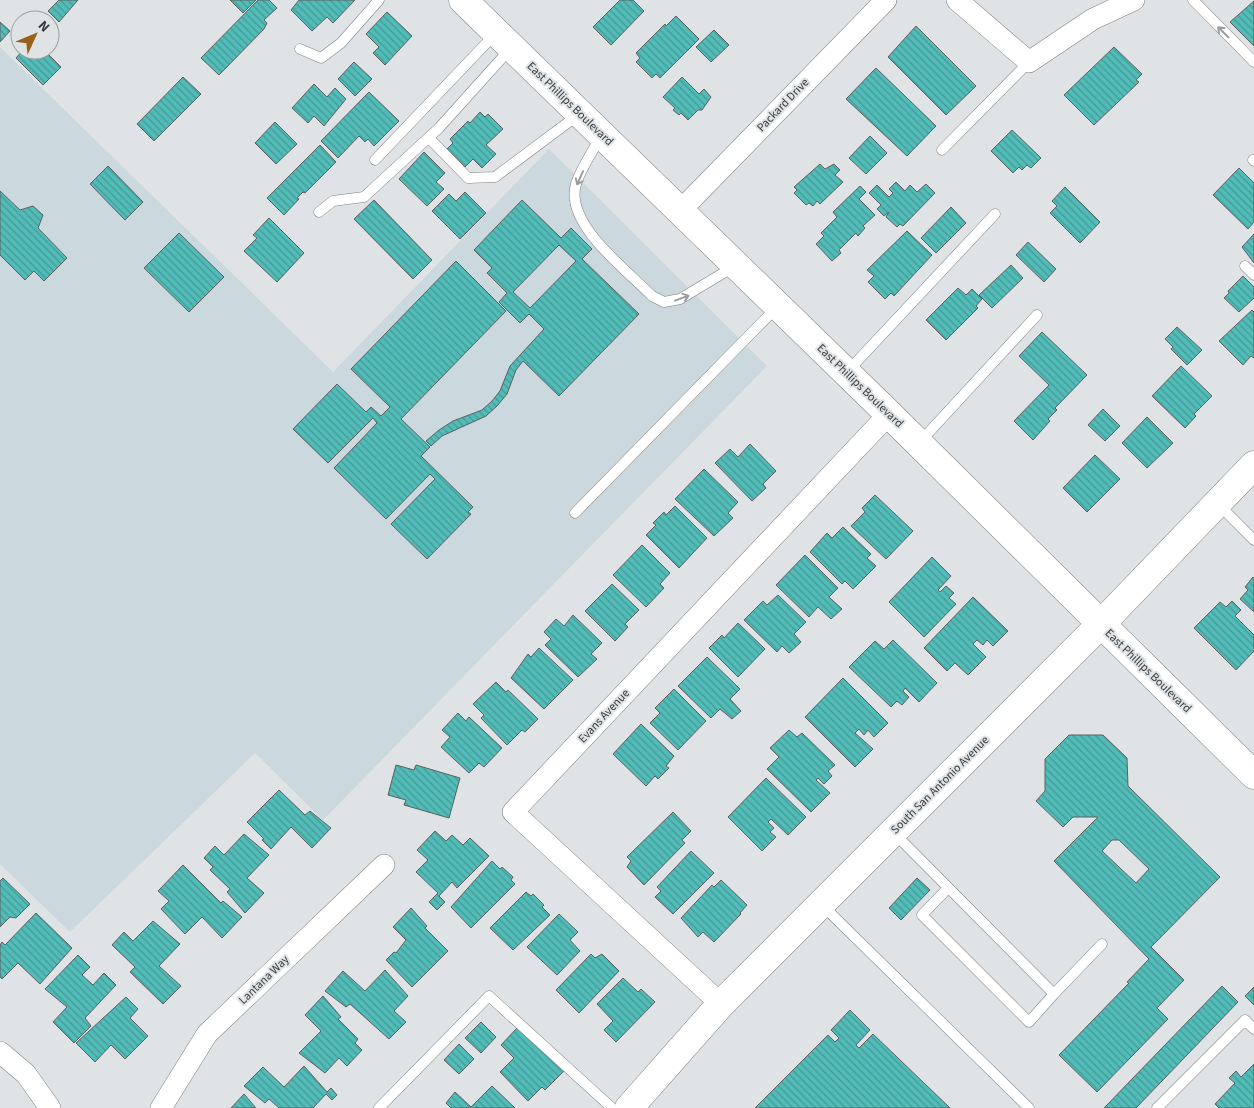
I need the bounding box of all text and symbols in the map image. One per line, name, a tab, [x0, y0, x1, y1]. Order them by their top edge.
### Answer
north arrow	[10, 10, 60, 60]
text: N	[33, 16, 54, 37]
one-way arrow	[1217, 25, 1229, 38]
street label: East Phillips Boulevard	[523, 58, 617, 150]
street label: Packard Drive	[753, 74, 813, 136]
one-way arrow	[574, 171, 584, 186]
one-way arrow	[673, 293, 689, 302]
street label: East Phillips Boulevard	[813, 340, 907, 432]
street label: East Phillips Boulevard	[1101, 625, 1195, 717]
street label: Evans Avenue	[574, 685, 634, 747]
street label: South San Antonio Avenue	[887, 732, 993, 838]
street label: Lantana Way	[235, 951, 293, 1008]

